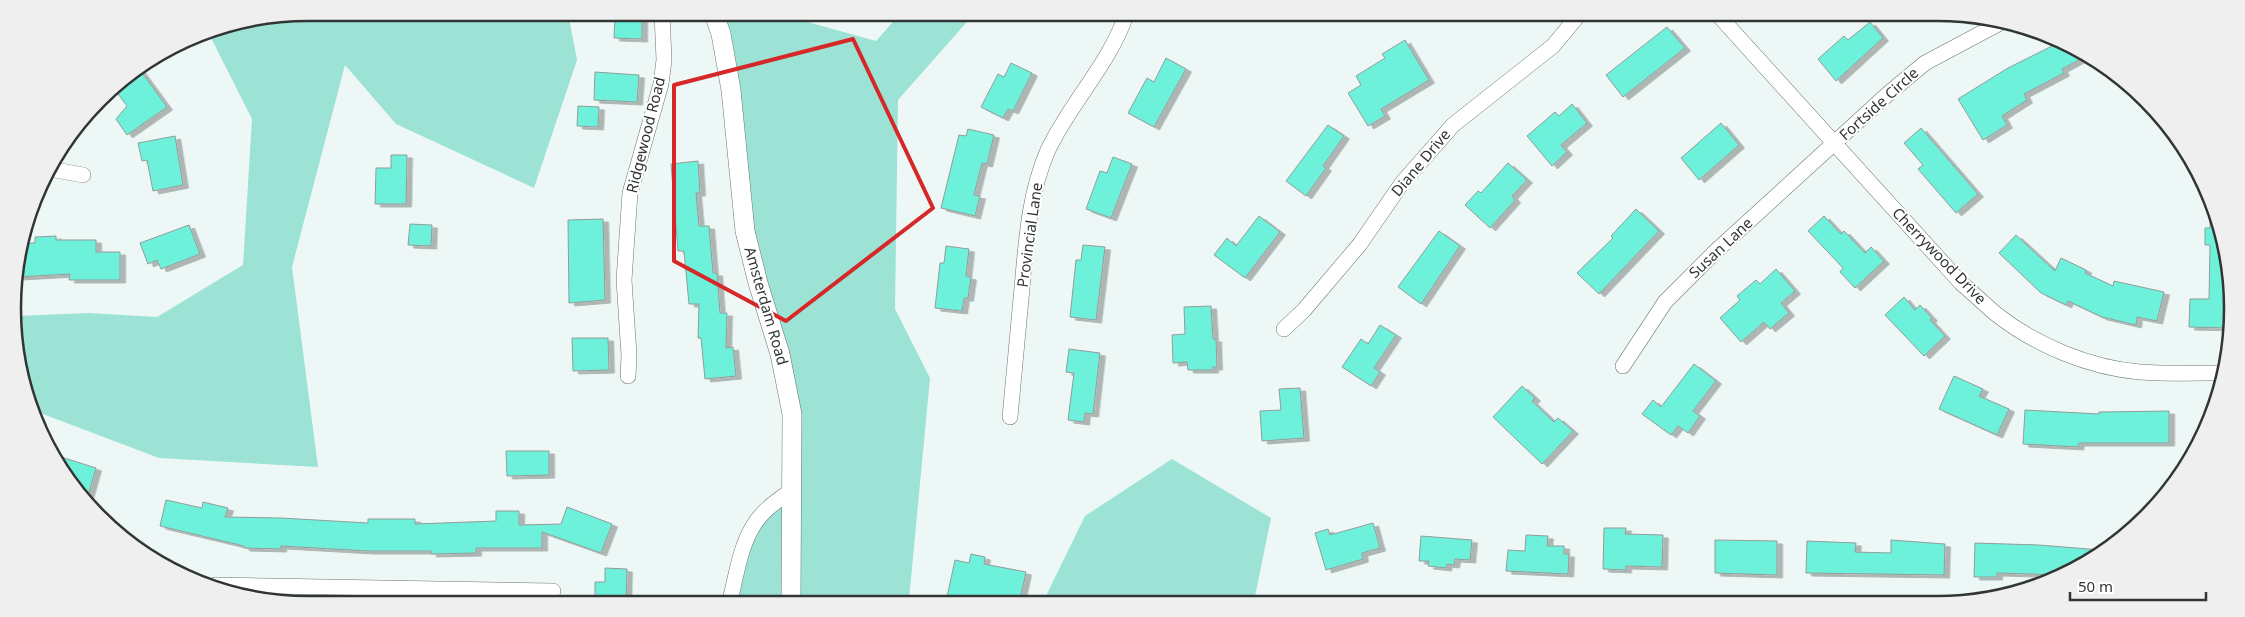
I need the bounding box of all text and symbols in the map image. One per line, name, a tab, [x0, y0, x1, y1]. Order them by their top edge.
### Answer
street label: Fortside Circle	[1835, 62, 1922, 144]
street label: Ridgewood Road	[621, 75, 669, 195]
street label: Diane Drive	[1386, 125, 1454, 200]
street label: Provincial Lane	[1012, 181, 1046, 289]
street label: Cherrywood Drive	[1888, 203, 1991, 308]
street label: Susan Lane	[1684, 213, 1756, 282]
street label: Amsterdam Road	[741, 244, 793, 367]
scale bar	[2070, 570, 2206, 602]
text: 50 m	[2078, 576, 2113, 596]

